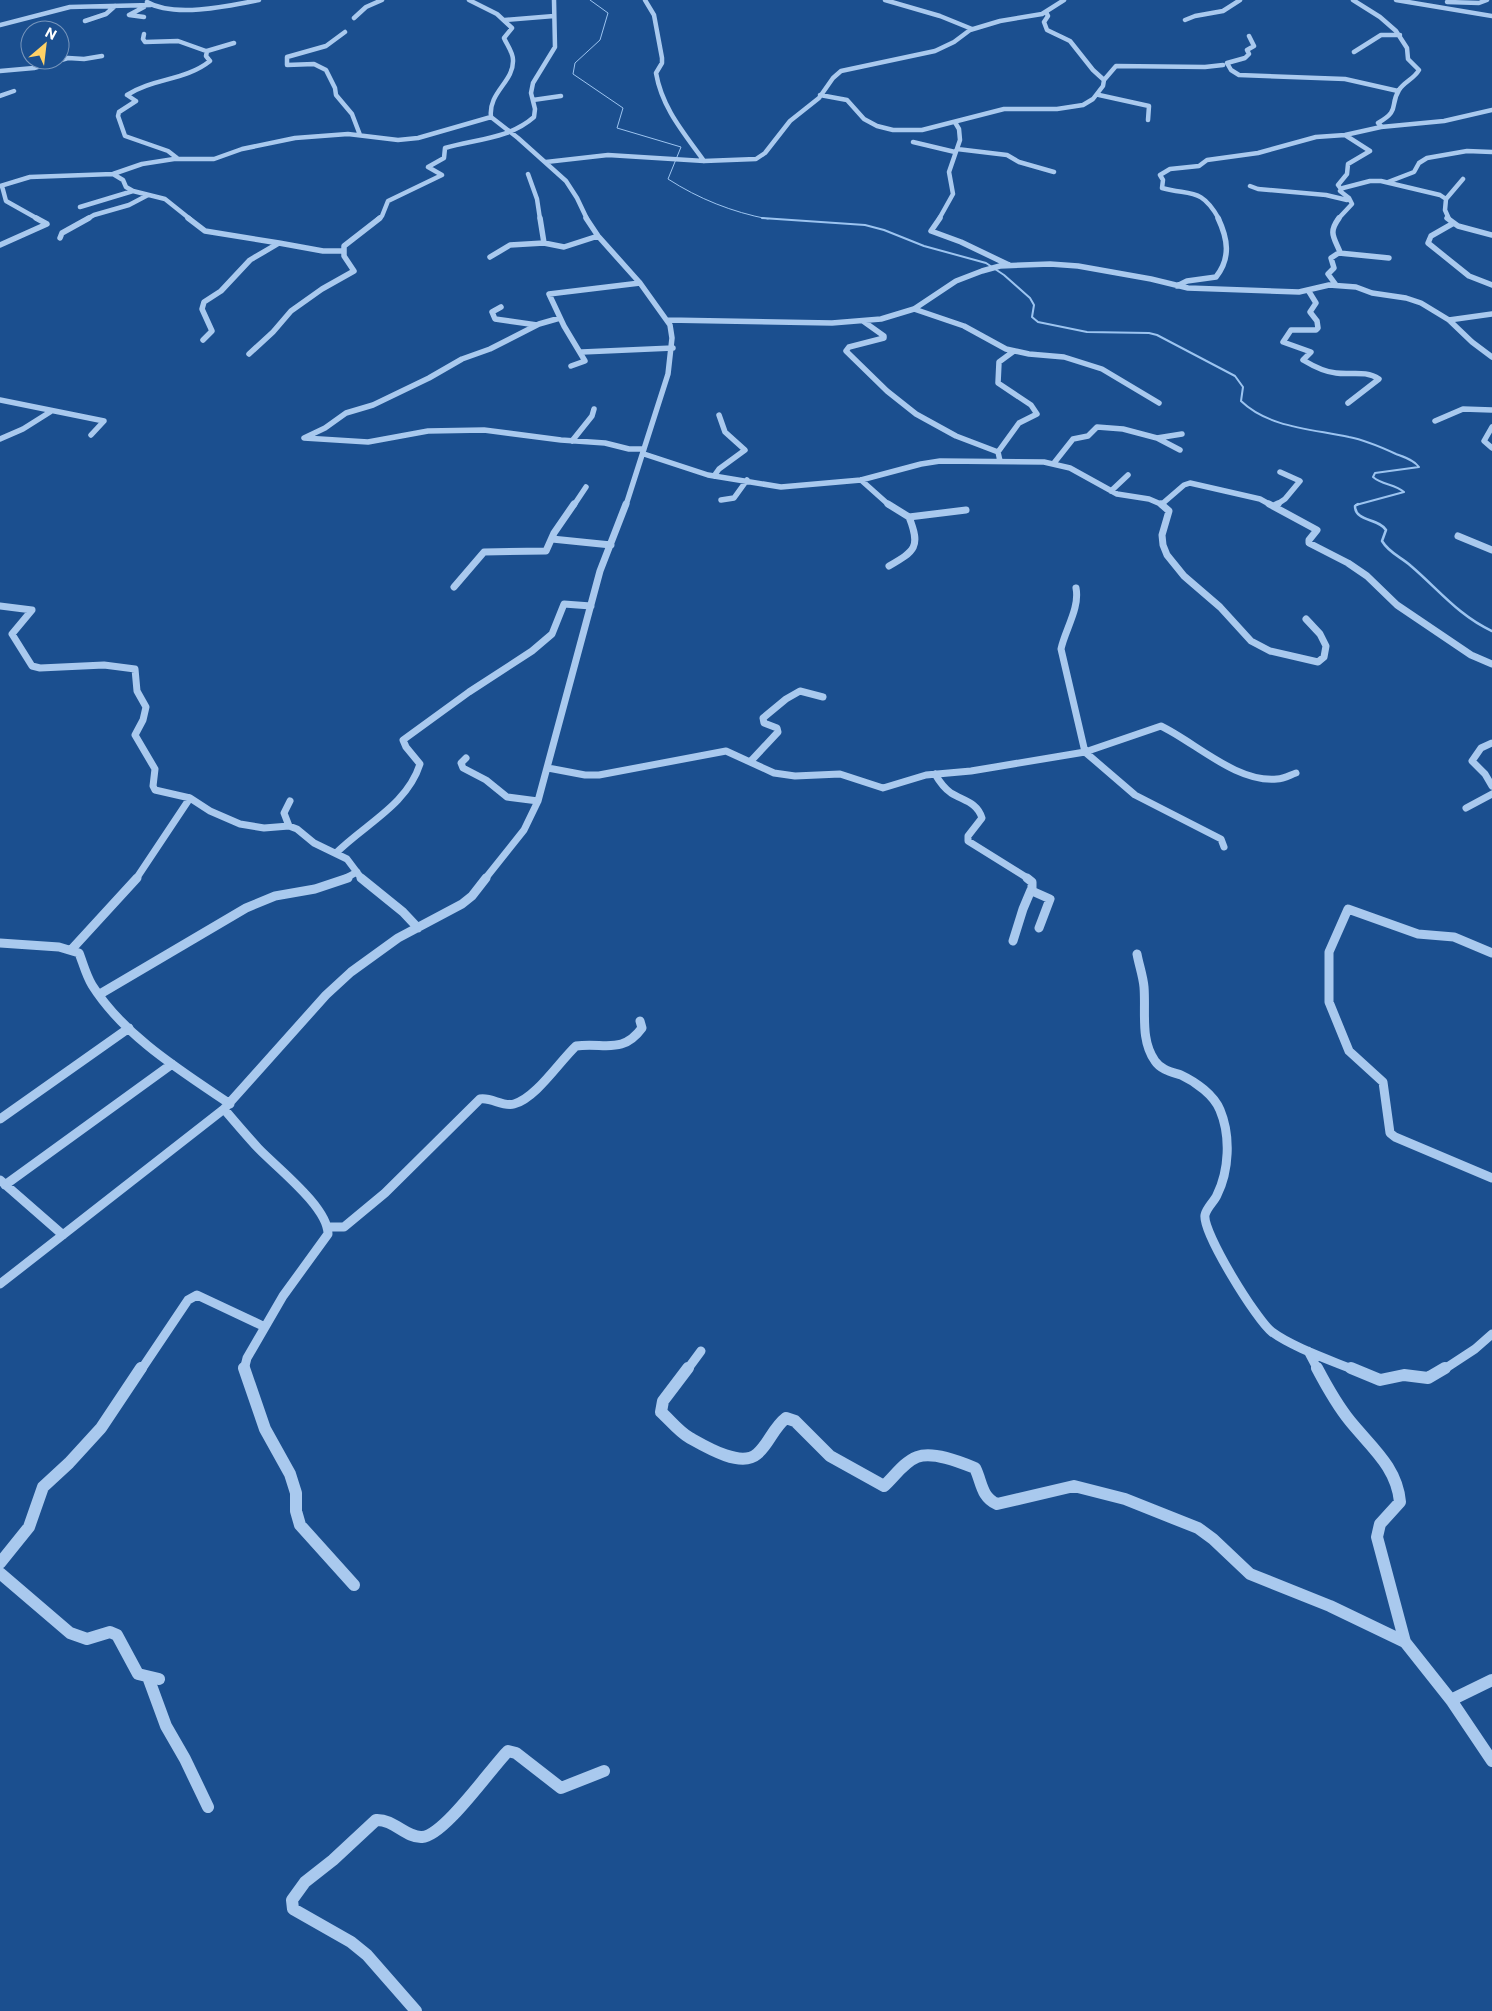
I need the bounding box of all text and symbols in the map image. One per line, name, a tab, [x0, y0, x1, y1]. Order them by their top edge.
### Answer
north arrow	[20, 20, 70, 70]
text: N	[43, 23, 60, 43]

